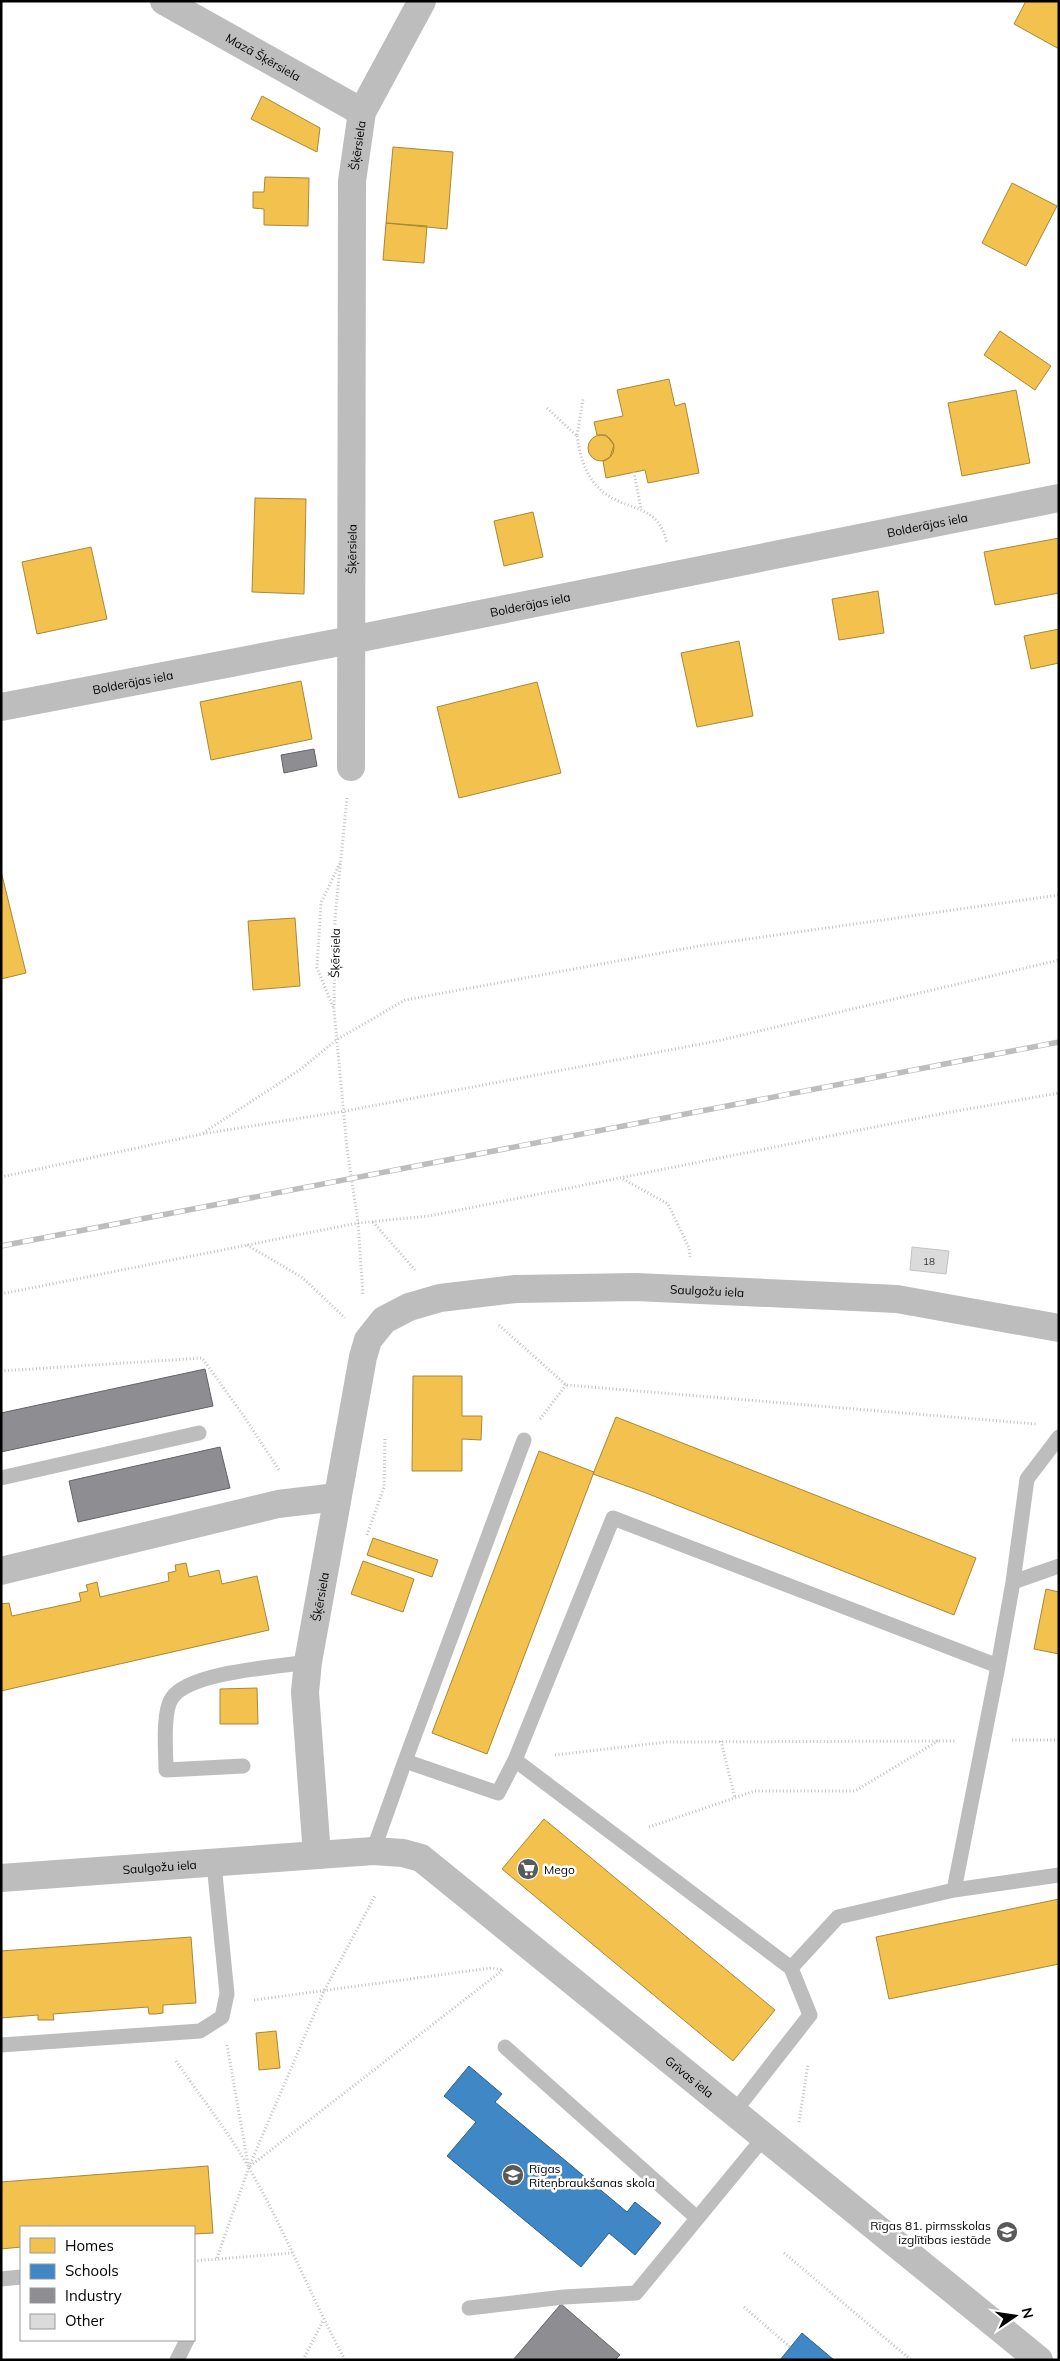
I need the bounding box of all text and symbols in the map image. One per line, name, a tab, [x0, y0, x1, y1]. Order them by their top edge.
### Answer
street label: Mazā Šķērsiela	[223, 30, 304, 84]
street label: Šķērsiela	[346, 120, 368, 171]
street label: Bolderājas iela	[886, 509, 969, 540]
street label: Šķērsiela	[344, 524, 360, 574]
street label: Bolderājas iela	[489, 589, 572, 619]
street label: Bolderājas iela	[91, 667, 174, 697]
street label: Šķērsiela	[327, 928, 344, 978]
house number: 18	[923, 1255, 935, 1268]
street label: Saulgožu iela	[670, 1281, 745, 1299]
street label: Šķērsiela	[308, 1571, 332, 1622]
street label: Saulgožu iela	[122, 1856, 197, 1877]
supermarket icon: Mego	[516, 1857, 540, 1881]
place label: Mego	[544, 1862, 575, 1877]
street label: Grīvas iela	[663, 2052, 717, 2100]
place label: Rīgas Riteņbraukšanas skola	[529, 2161, 655, 2191]
school or university icon: Rīgas Riteņbraukšanas skola	[501, 2163, 525, 2187]
place label: Rīgas 81. pirmsskolas izglītības iestāde	[870, 2218, 991, 2247]
school or university icon: Rīgas 81. pirmsskolas izglītības iestāde	[995, 2220, 1019, 2244]
legend	[20, 2226, 195, 2341]
text: Homes	[65, 2236, 114, 2255]
text: Schools	[65, 2261, 119, 2280]
text: Industry	[65, 2286, 122, 2305]
north arrow	[990, 2291, 1040, 2341]
text: N	[1018, 2306, 1038, 2320]
text: Other	[65, 2311, 105, 2330]

